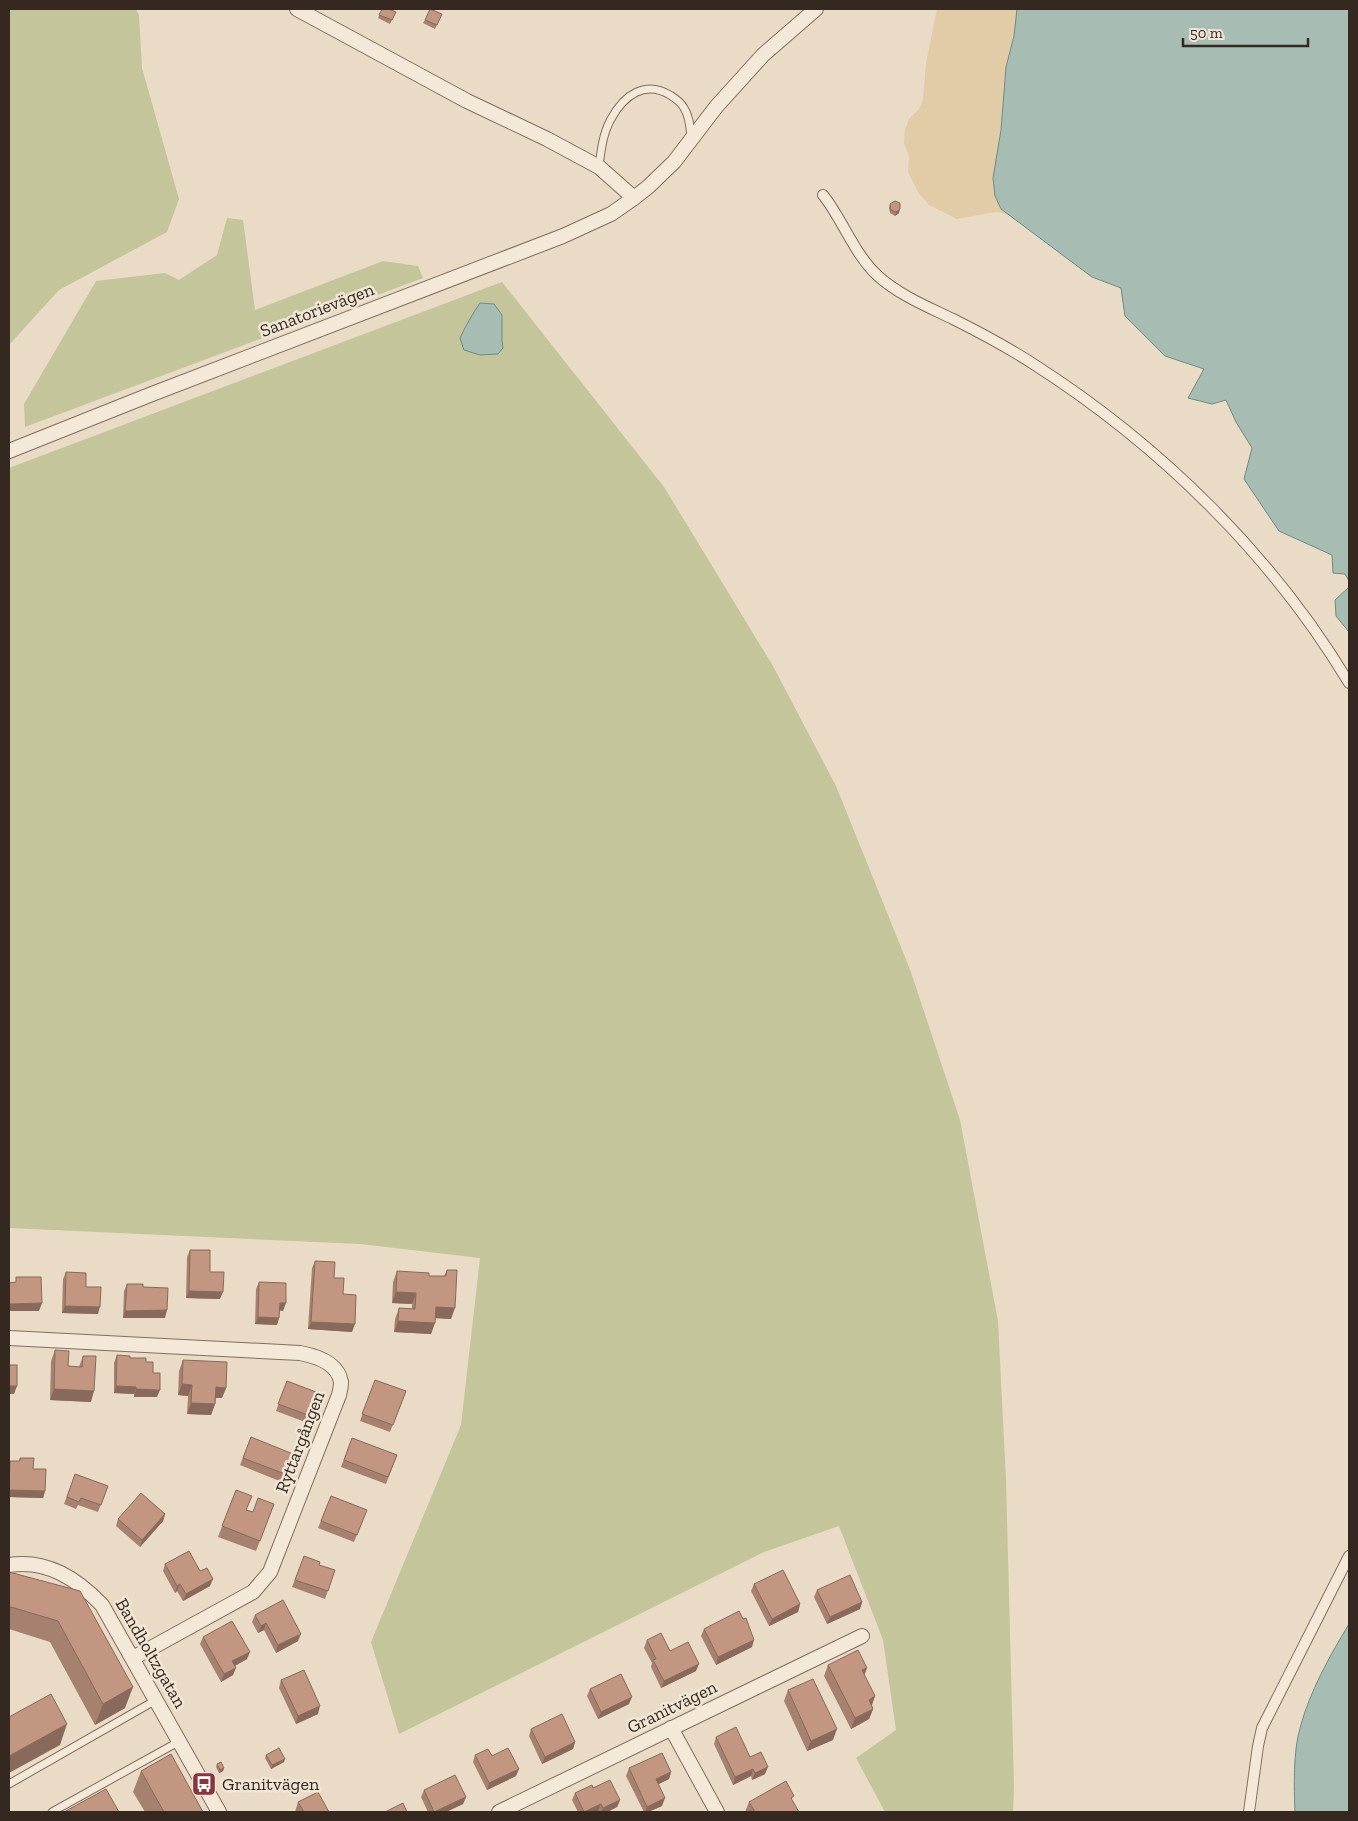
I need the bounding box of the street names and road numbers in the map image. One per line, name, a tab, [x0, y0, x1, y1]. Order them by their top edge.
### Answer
street label: Sanatorievägen	[257, 278, 378, 342]
street label: Ryttargången	[271, 1387, 330, 1496]
street label: Bandholtzgatan	[111, 1594, 192, 1712]
street label: Granitvägen	[623, 1676, 721, 1738]

